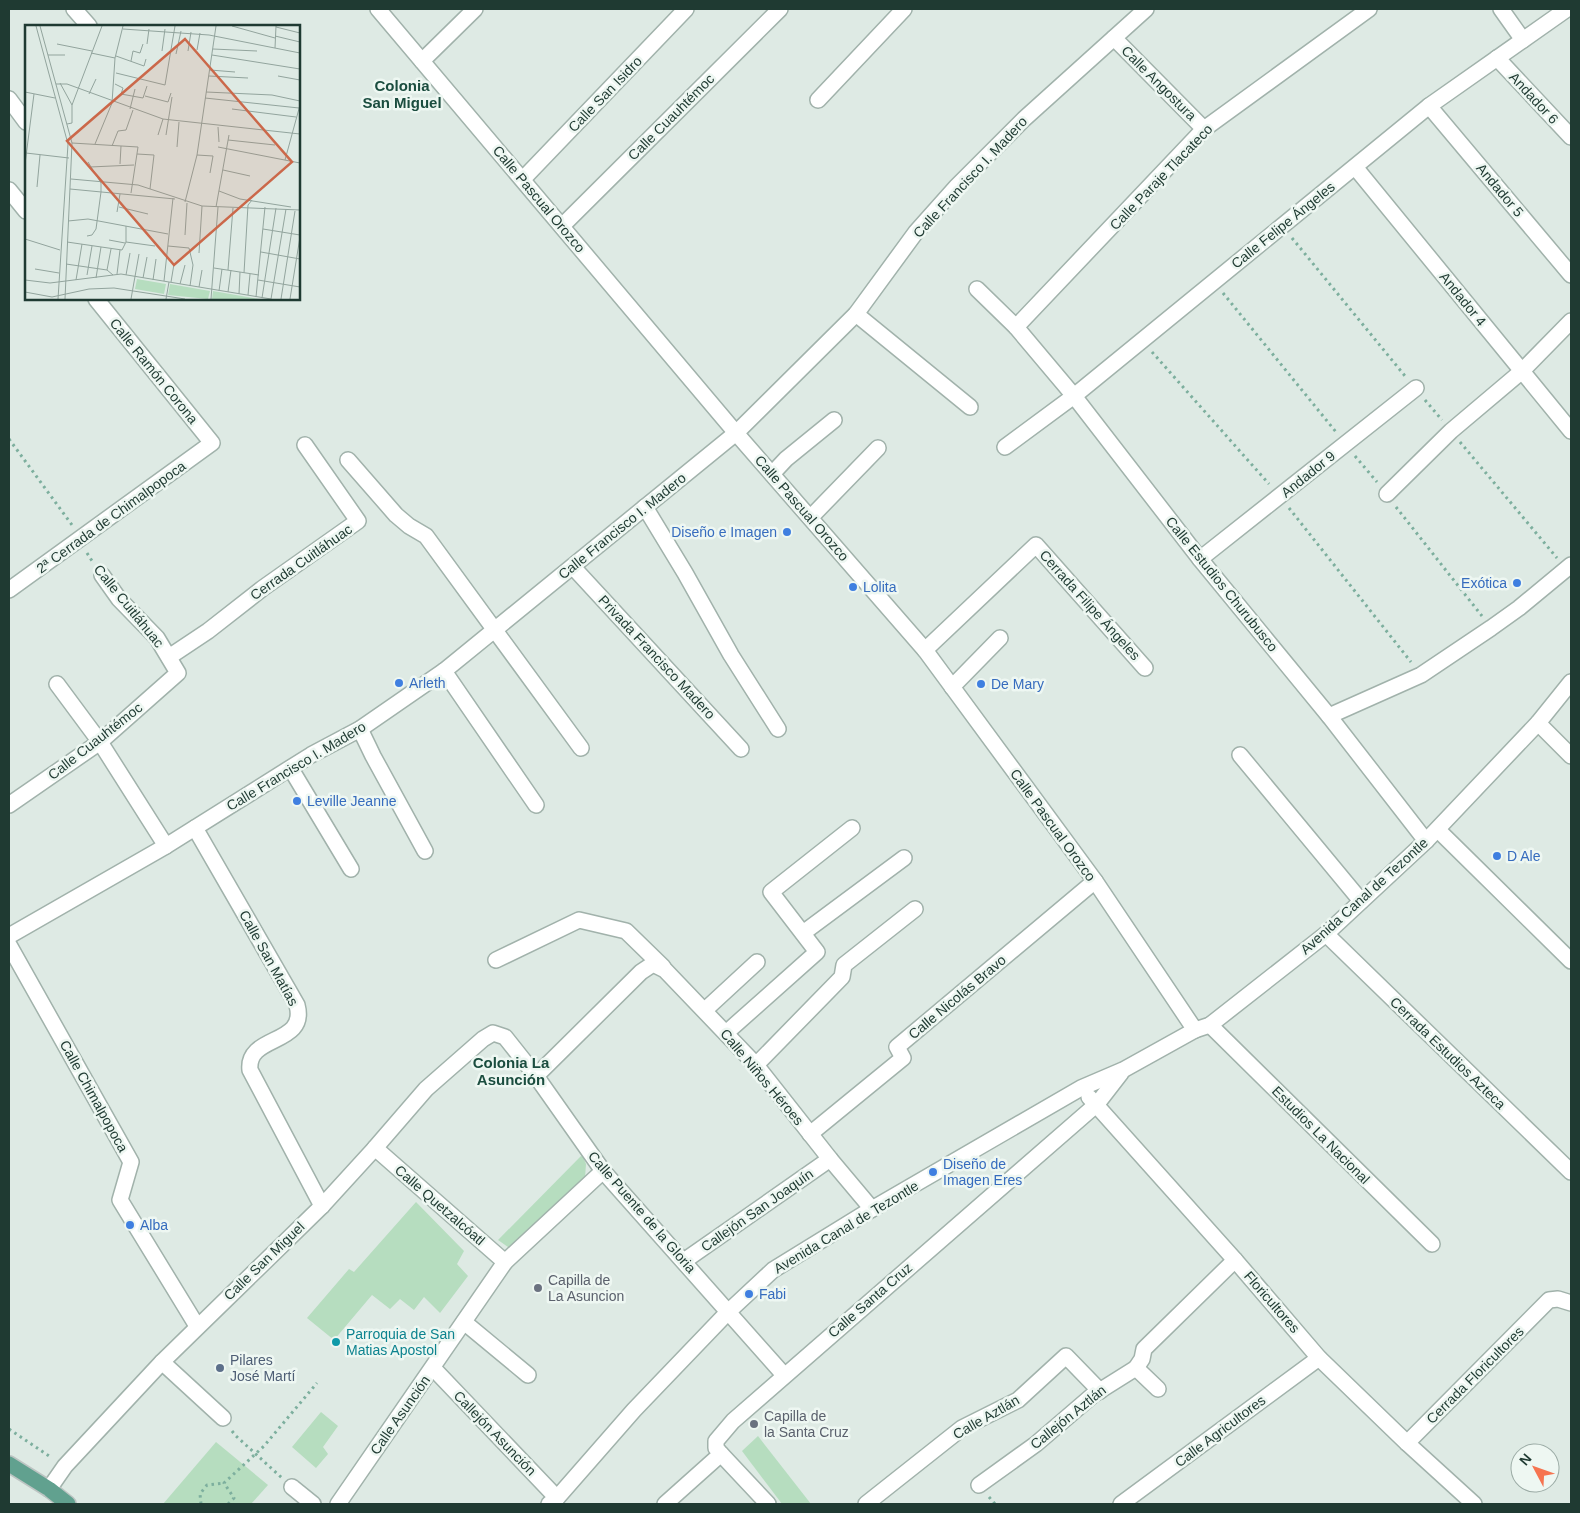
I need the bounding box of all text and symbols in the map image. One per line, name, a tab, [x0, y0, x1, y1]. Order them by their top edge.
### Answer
inset map	[25, 25, 300, 300]
street label: Calle Angostura	[1118, 42, 1200, 124]
street label: Calle San Isidro	[565, 53, 645, 135]
street label: Andador 6	[1506, 69, 1562, 127]
street label: Calle Cuauhtémoc	[625, 71, 717, 163]
district label: Colonia San Miguel	[362, 77, 442, 111]
street label: Calle Francisco I. Madero	[910, 113, 1030, 241]
street label: Calle Paraje Tlacateco	[1106, 121, 1216, 233]
street label: Calle Pascual Orozco	[490, 142, 589, 256]
street label: Andador 5	[1473, 160, 1527, 220]
street label: Calle Felipe Ángeles	[1228, 178, 1338, 272]
street label: Andador 4	[1436, 269, 1490, 329]
street label: Calle Ramón Corona	[107, 315, 201, 427]
street label: Andador 9	[1278, 447, 1338, 501]
street label: Calle Pascual Orozco	[752, 452, 852, 564]
street label: 2ª Cerrada de Chimalpopoca	[33, 457, 189, 576]
street label: Calle Francisco I. Madero	[555, 469, 689, 582]
street label: Calle Estudios Churubusco	[1163, 513, 1281, 655]
street label: Cerrada Cuitláhuac	[247, 521, 355, 603]
place label: Diseño e Imagen	[671, 524, 777, 540]
marker: Diseño e Imagen	[781, 526, 793, 538]
street label: Cerrada Filipe Ángeles	[1036, 547, 1144, 663]
street label: Calle Cuitláhuac	[91, 561, 167, 651]
place label: Exótica	[1461, 575, 1507, 591]
marker: Exótica	[1511, 577, 1523, 589]
place label: Lolita	[863, 579, 897, 595]
marker: Lolita	[847, 581, 859, 593]
street label: Privada Francisco Madero	[595, 592, 719, 722]
place label: Arleth	[409, 675, 446, 691]
place label: De Mary	[991, 676, 1044, 692]
marker: Arleth	[393, 677, 405, 689]
marker: De Mary	[975, 678, 987, 690]
street label: Calle Cuauhtémoc	[45, 699, 145, 783]
street label: Calle Francisco I. Madero	[224, 718, 369, 814]
street label: Calle Pascual Orozco	[1007, 766, 1099, 884]
place label: Leville Jeanne	[307, 793, 397, 809]
marker: Leville Jeanne	[291, 795, 303, 807]
street label: Avenida Canal de Tezontle	[1297, 834, 1431, 958]
place label: D Ale	[1507, 848, 1541, 864]
marker: D Ale	[1491, 850, 1503, 862]
street label: Calle San Matías	[236, 908, 302, 1008]
street label: Calle Nicolás Bravo	[905, 951, 1009, 1042]
street label: Cerrada Estudios Azteca	[1387, 994, 1509, 1112]
street label: Calle Niños Héroes	[717, 1026, 807, 1128]
street label: Calle Chimalpopoca	[57, 1037, 131, 1155]
district label: Colonia La Asunción	[473, 1054, 550, 1088]
street label: Estudios La Nacional	[1269, 1083, 1373, 1187]
street label: Calle Puente de la Gloria	[585, 1148, 699, 1276]
place label: Diseño de Imagen Eres	[943, 1156, 1022, 1188]
street label: Calle Quetzalcóatl	[392, 1162, 488, 1248]
street label: Callejón San Joaquín	[698, 1165, 816, 1255]
marker: Diseño de Imagen Eres	[927, 1166, 939, 1178]
street label: Avenida Canal de Tezontle	[771, 1177, 921, 1277]
place label: Alba	[140, 1217, 168, 1233]
street label: Calle San Miguel	[220, 1218, 308, 1304]
marker: Alba	[124, 1219, 136, 1231]
street label: Calle Santa Cruz	[825, 1259, 915, 1341]
street label: Floricultores	[1241, 1268, 1303, 1336]
place label: Capilla de La Asuncion	[548, 1272, 624, 1304]
marker: Capilla de La Asuncion	[532, 1282, 544, 1294]
place label: Fabi	[759, 1286, 786, 1302]
marker: Fabi	[743, 1288, 755, 1300]
street label: Cerrada Floricultores	[1423, 1323, 1527, 1427]
place label: Parroquia de San Matias Apostol	[346, 1326, 455, 1358]
marker: Parroquia de San Matias Apostol	[330, 1336, 342, 1348]
place label: Pilares José Martí	[230, 1352, 295, 1384]
marker: Pilares José Martí	[214, 1362, 226, 1374]
street label: Calle Asunción	[367, 1372, 433, 1458]
street label: Callejón Aztlán	[1027, 1382, 1109, 1452]
street label: Callejón Asunción	[451, 1387, 539, 1479]
street label: Calle Aztlán	[950, 1392, 1022, 1442]
street label: Calle Agricultores	[1172, 1392, 1268, 1470]
place label: Capilla de la Santa Cruz	[764, 1408, 849, 1440]
marker: Capilla de la Santa Cruz	[748, 1418, 760, 1430]
north arrow	[1510, 1443, 1560, 1493]
text: N	[1516, 1450, 1535, 1469]

